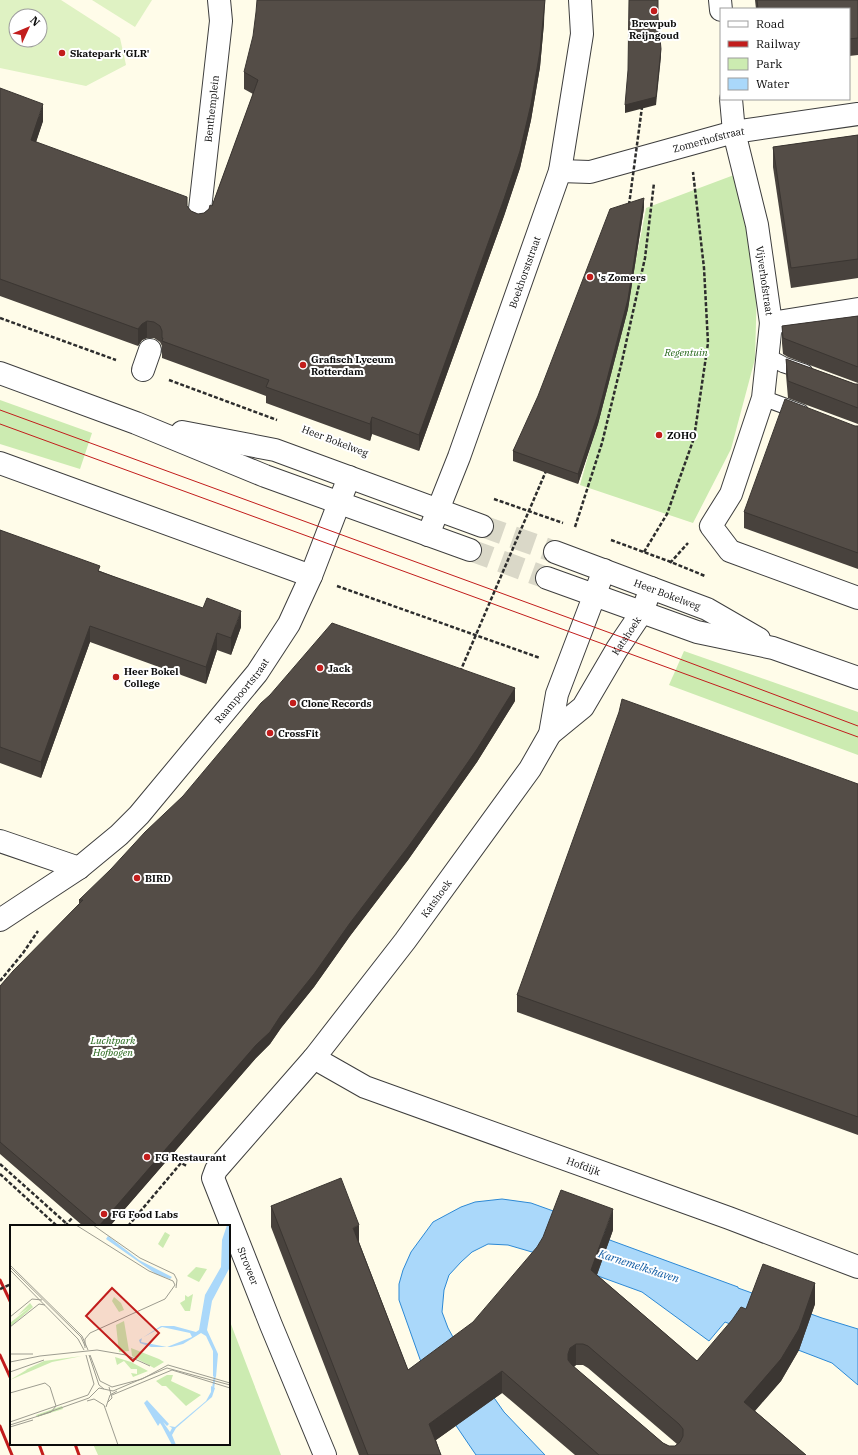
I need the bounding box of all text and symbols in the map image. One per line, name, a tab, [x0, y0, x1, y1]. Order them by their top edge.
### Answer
marker: Brewpub Reijngoud	[649, 6, 659, 16]
north arrow	[8, 8, 48, 48]
legend	[720, 8, 850, 100]
text: N	[27, 13, 43, 29]
text: Road	[756, 16, 785, 31]
place label: Brewpub Reijngoud	[629, 17, 680, 42]
text: Railway	[756, 36, 801, 51]
place label: Skatepark 'GLR'	[70, 47, 149, 60]
marker: Skatepark 'GLR'	[57, 48, 67, 58]
text: Park	[756, 56, 782, 71]
street label: Benthemplein	[201, 74, 221, 143]
text: Water	[756, 76, 790, 91]
street label: Zomerhofstraat	[671, 124, 746, 155]
street label: Boekhorststraat	[506, 234, 543, 310]
street label: Vijverhofstraat	[754, 245, 776, 317]
place label: 's Zomers	[598, 271, 646, 284]
marker: 's Zomers	[585, 272, 595, 282]
park label: Regentuin	[663, 346, 708, 359]
place label: Grafisch Lyceum Rotterdam	[311, 353, 394, 378]
marker: Grafisch Lyceum Rotterdam	[298, 360, 308, 370]
street label: Heer Bokelweg	[300, 422, 371, 460]
place label: ZOHO	[667, 429, 697, 442]
marker: ZOHO	[654, 430, 664, 440]
street label: Heer Bokelweg	[632, 576, 703, 613]
street label: Katshoek	[608, 614, 644, 657]
street label: Raampoortstraat	[211, 655, 272, 726]
place label: Jack	[328, 662, 351, 675]
marker: Jack	[315, 663, 325, 673]
place label: Heer Bokel College	[124, 665, 179, 690]
marker: Heer Bokel College	[111, 672, 121, 682]
place label: Clone Records	[301, 697, 372, 710]
marker: Clone Records	[288, 698, 298, 708]
place label: CrossFit	[278, 727, 319, 740]
marker: CrossFit	[265, 728, 275, 738]
place label: BIRD	[145, 872, 171, 885]
marker: BIRD	[132, 873, 142, 883]
street label: Katshoek	[418, 877, 454, 920]
park label: Luchtpark Hofbogen	[90, 1034, 136, 1059]
place label: FG Restaurant	[155, 1151, 226, 1164]
marker: FG Restaurant	[142, 1152, 152, 1162]
street label: Hofdijk	[565, 1154, 602, 1178]
place label: FG Food Labs	[112, 1208, 178, 1221]
marker: FG Food Labs	[99, 1209, 109, 1219]
inset map	[10, 1225, 230, 1445]
street label: Stroveer	[235, 1245, 262, 1287]
water label: Karnemelkshaven	[596, 1246, 682, 1286]

